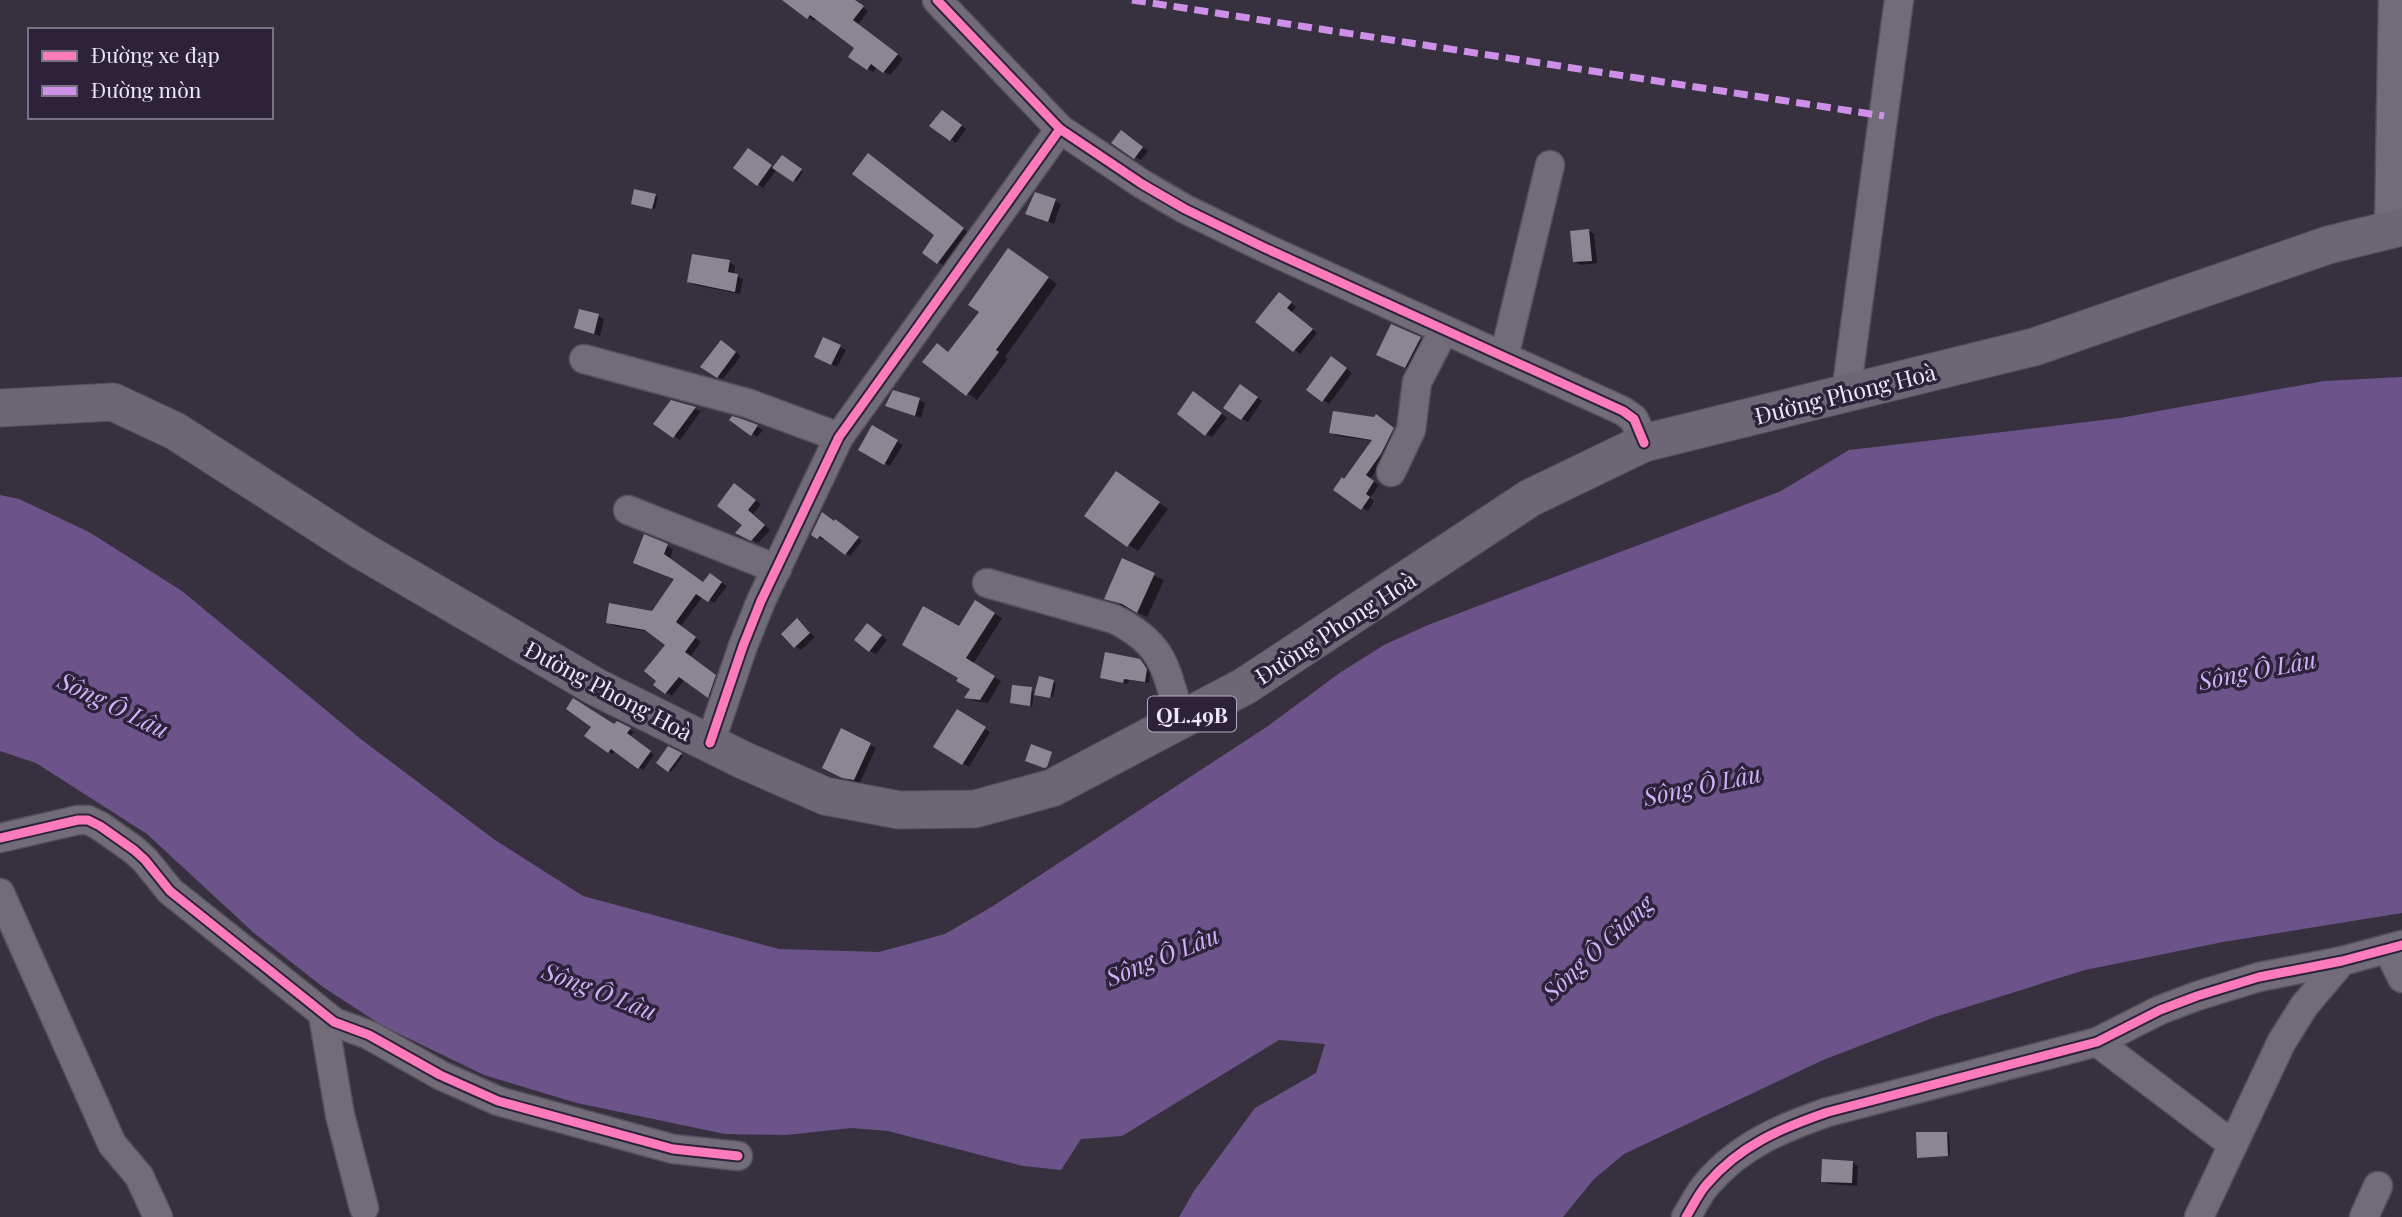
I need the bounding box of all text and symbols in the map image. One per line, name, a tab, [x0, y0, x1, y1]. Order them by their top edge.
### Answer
legend	[28, 28, 273, 119]
text: Đường xe đạp	[91, 40, 220, 68]
text: Đường mòn	[91, 75, 202, 103]
street label: Đường Phong Hoà	[1751, 355, 1939, 431]
street label: Đường Phong Hoà	[1249, 563, 1422, 691]
street label: Đường Phong Hoà	[520, 633, 699, 748]
water label: Sông Ô Lâu	[2194, 642, 2319, 696]
water label: Sông Ô Lâu	[52, 663, 175, 745]
road number: QL.49B	[1148, 696, 1236, 732]
water label: Sông Ô Lâu	[1639, 756, 1764, 812]
water label: Sông Ô Giang	[1534, 886, 1661, 1007]
water label: Sông Ô Lâu	[1100, 918, 1223, 993]
water label: Sông Ô Lâu	[538, 953, 662, 1026]

